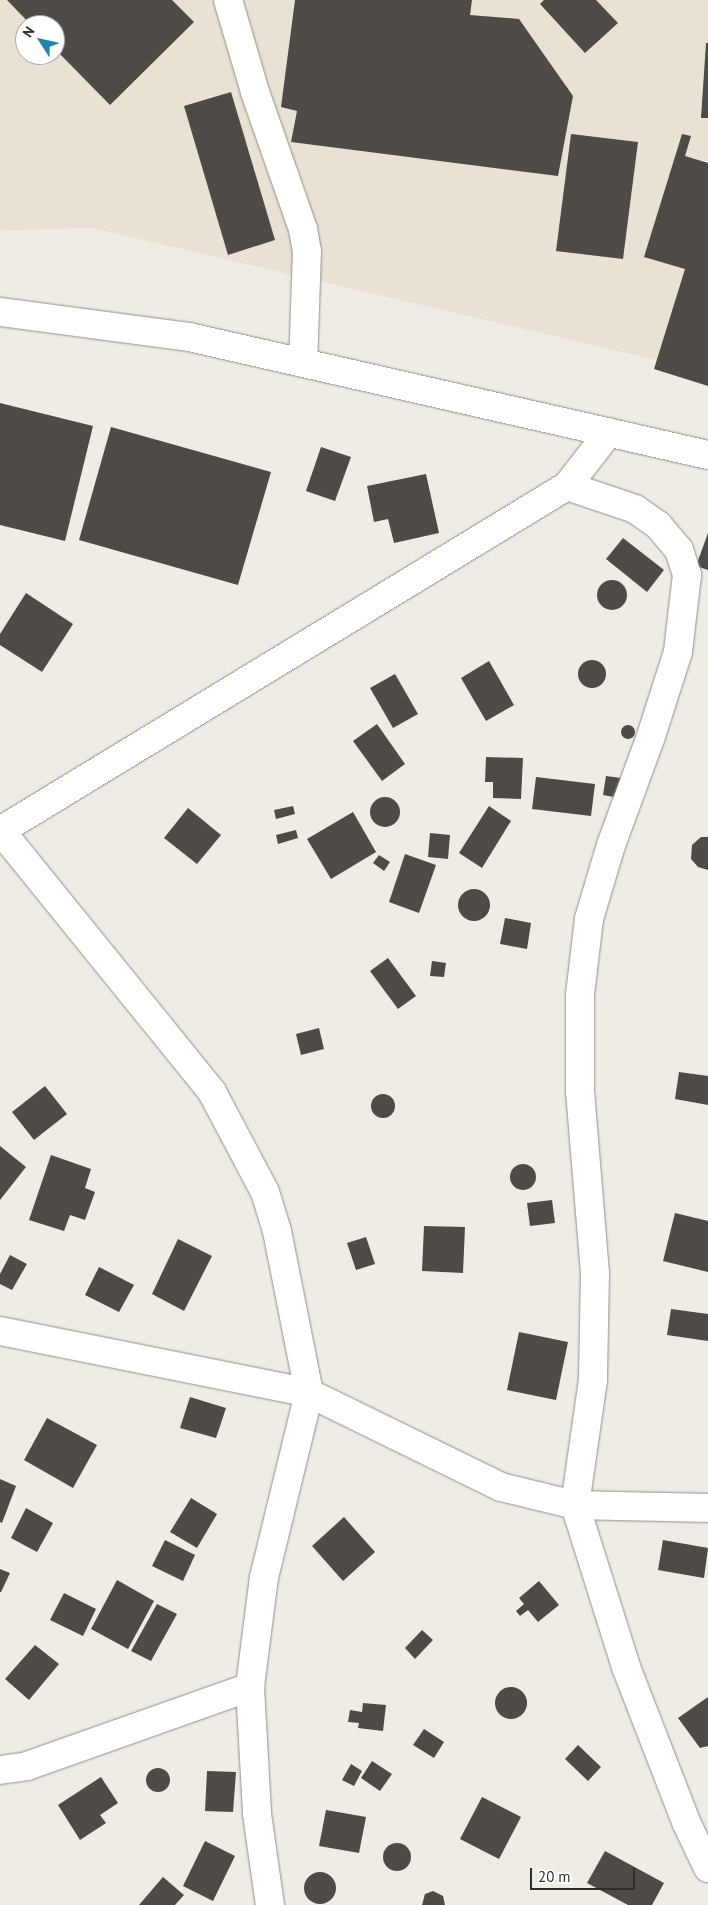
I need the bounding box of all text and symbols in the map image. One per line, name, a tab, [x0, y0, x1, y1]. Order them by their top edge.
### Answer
north arrow	[15, 15, 65, 65]
text: N	[19, 23, 39, 41]
scale bar	[533, 1858, 638, 1890]
text: 20 m	[538, 1867, 571, 1886]

